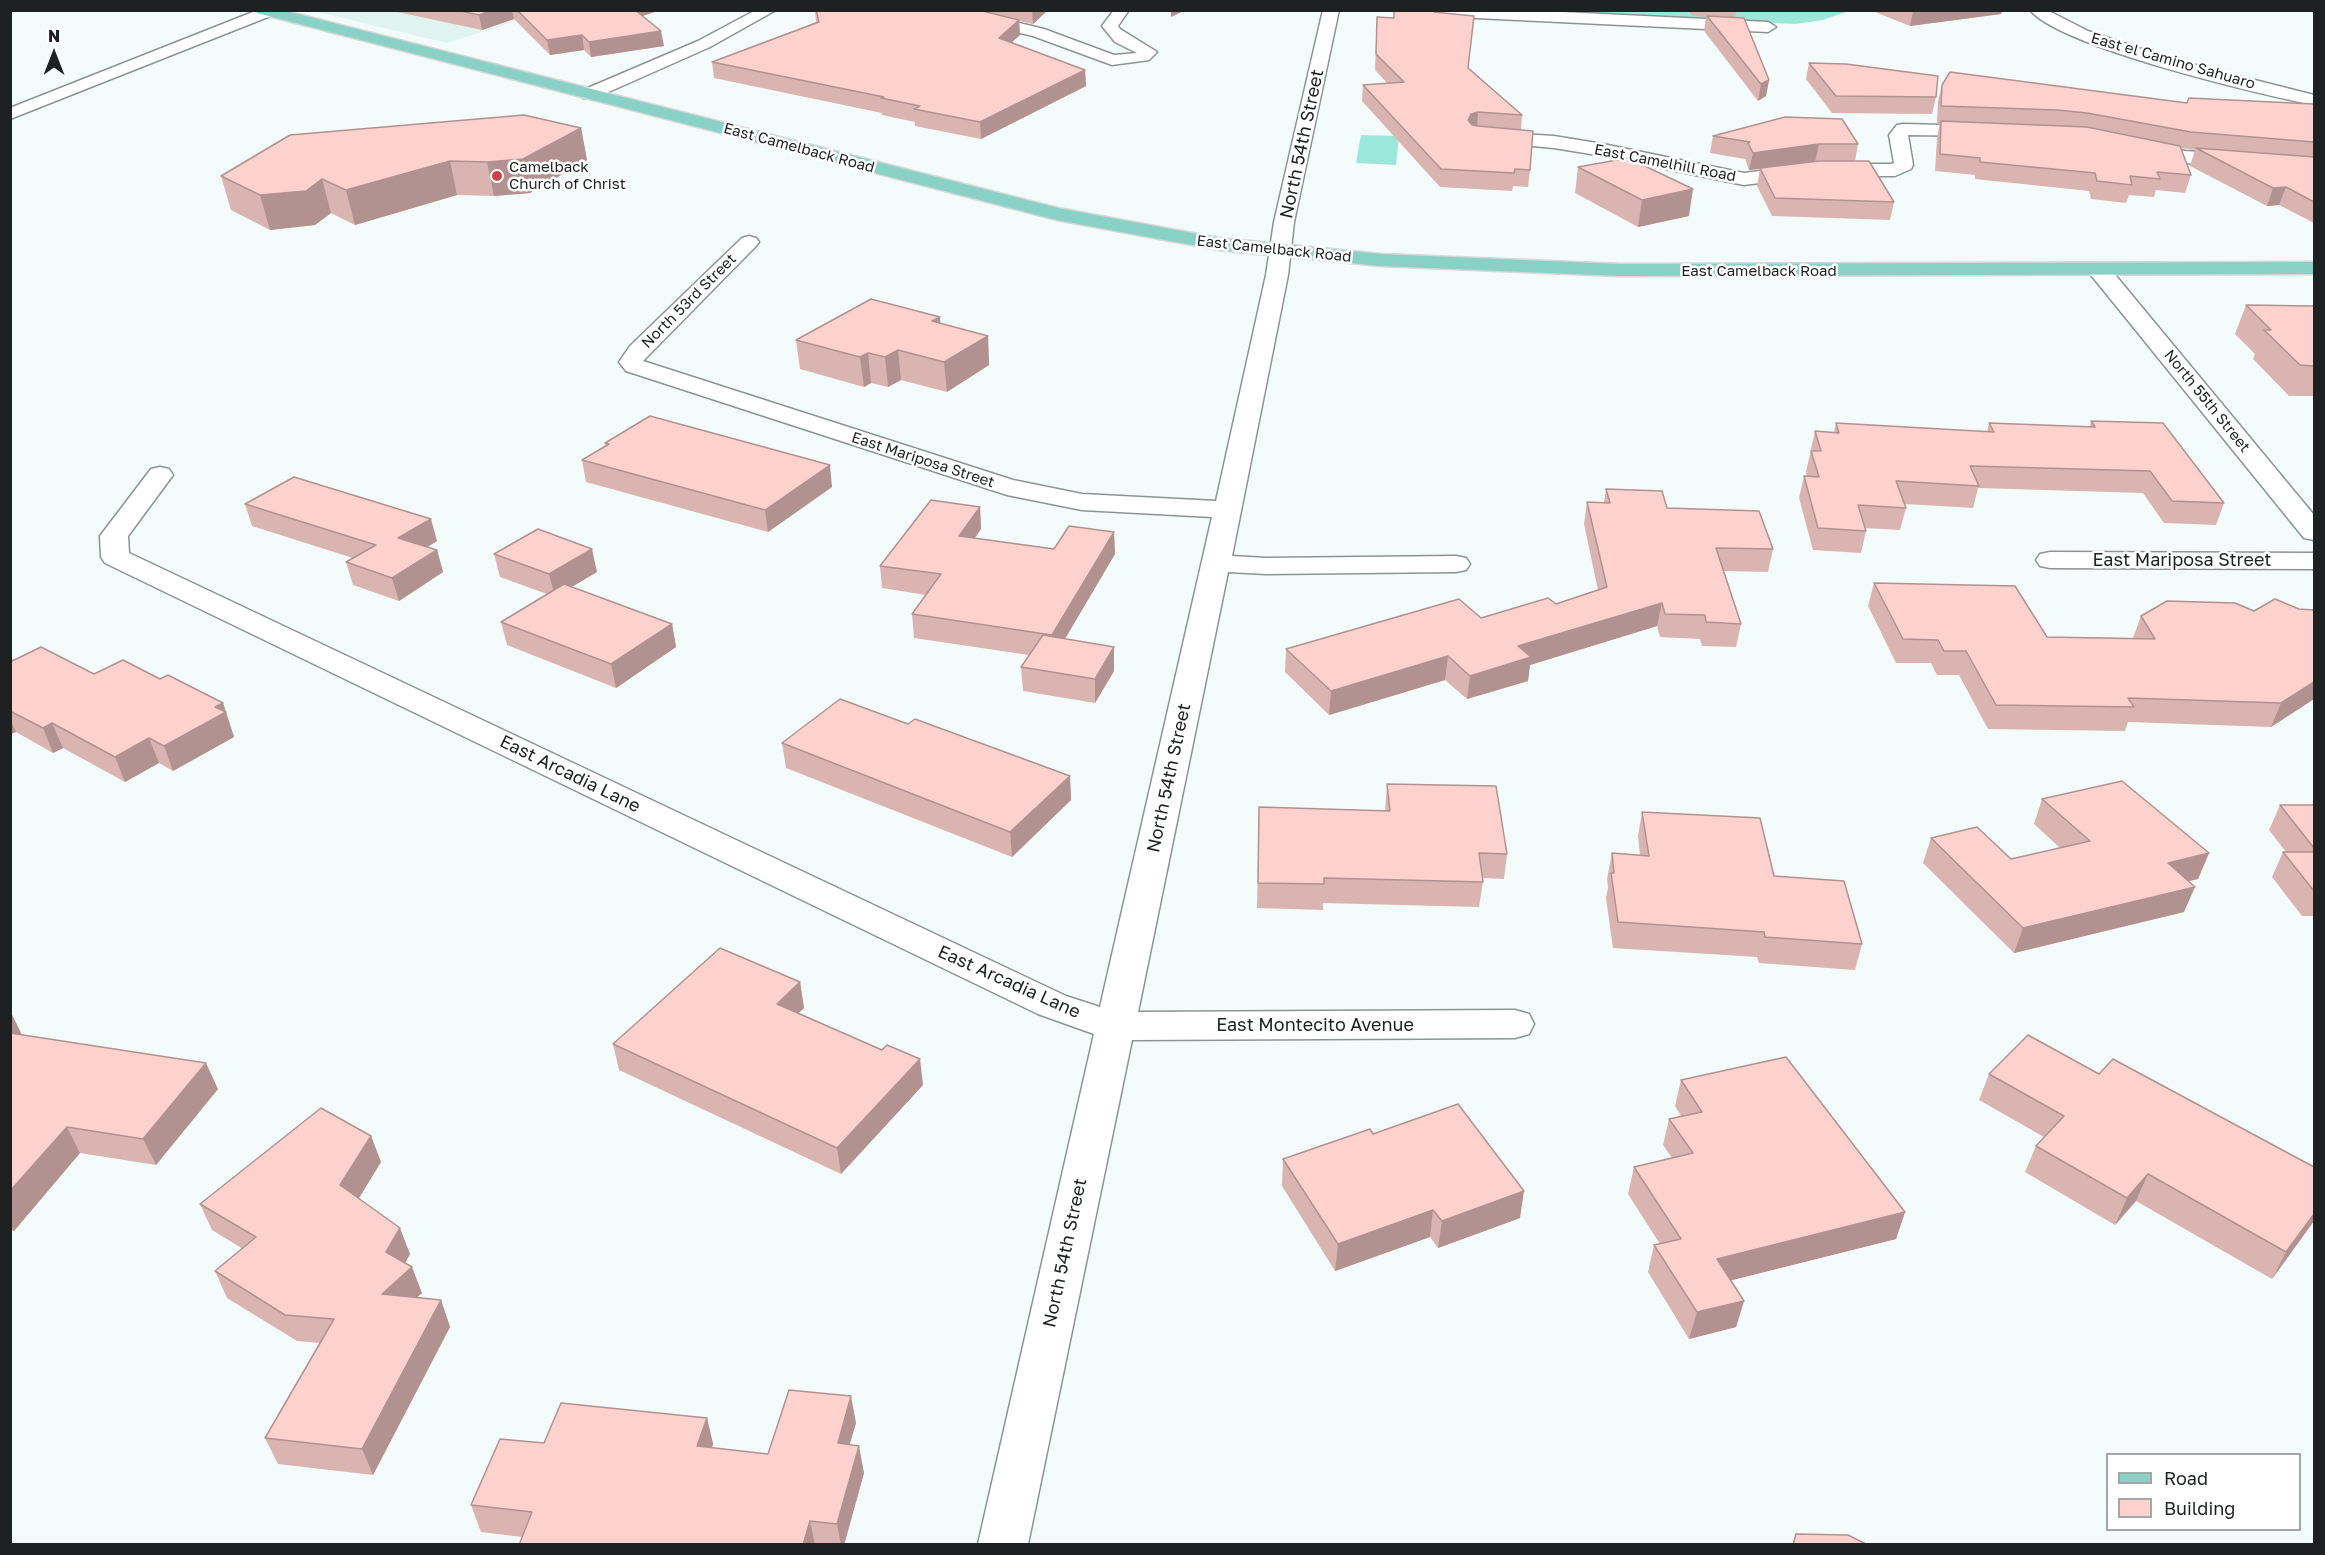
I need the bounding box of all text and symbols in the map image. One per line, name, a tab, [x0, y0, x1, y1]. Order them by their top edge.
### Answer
north arrow	[24, 24, 84, 84]
text: N	[48, 26, 60, 46]
street label: East el Camino Sahuaro	[2089, 29, 2257, 93]
street label: North 54th Street	[1276, 67, 1328, 221]
street label: East Camelback Road	[722, 119, 876, 177]
street label: East Camelhill Road	[1593, 140, 1737, 186]
place label: Camelback Church of Christ	[509, 158, 626, 193]
marker: Camelback Church of Christ	[490, 169, 504, 183]
street label: East Camelback Road	[1196, 232, 1352, 266]
street label: North 53rd Street	[638, 250, 740, 352]
street label: East Camelback Road	[1681, 262, 1837, 280]
street label: North 55th Street	[2160, 346, 2254, 456]
street label: East Mariposa Street	[849, 428, 997, 492]
street label: East Mariposa Street	[2092, 549, 2272, 571]
street label: North 54th Street	[1143, 701, 1195, 855]
street label: East Arcadia Lane	[496, 731, 644, 817]
street label: East Arcadia Lane	[934, 941, 1084, 1023]
street label: East Montecito Avenue	[1216, 1014, 1414, 1036]
street label: North 54th Street	[1039, 1176, 1091, 1330]
legend	[2106, 1453, 2301, 1531]
text: Road	[2164, 1467, 2208, 1489]
text: Building	[2164, 1497, 2235, 1519]

